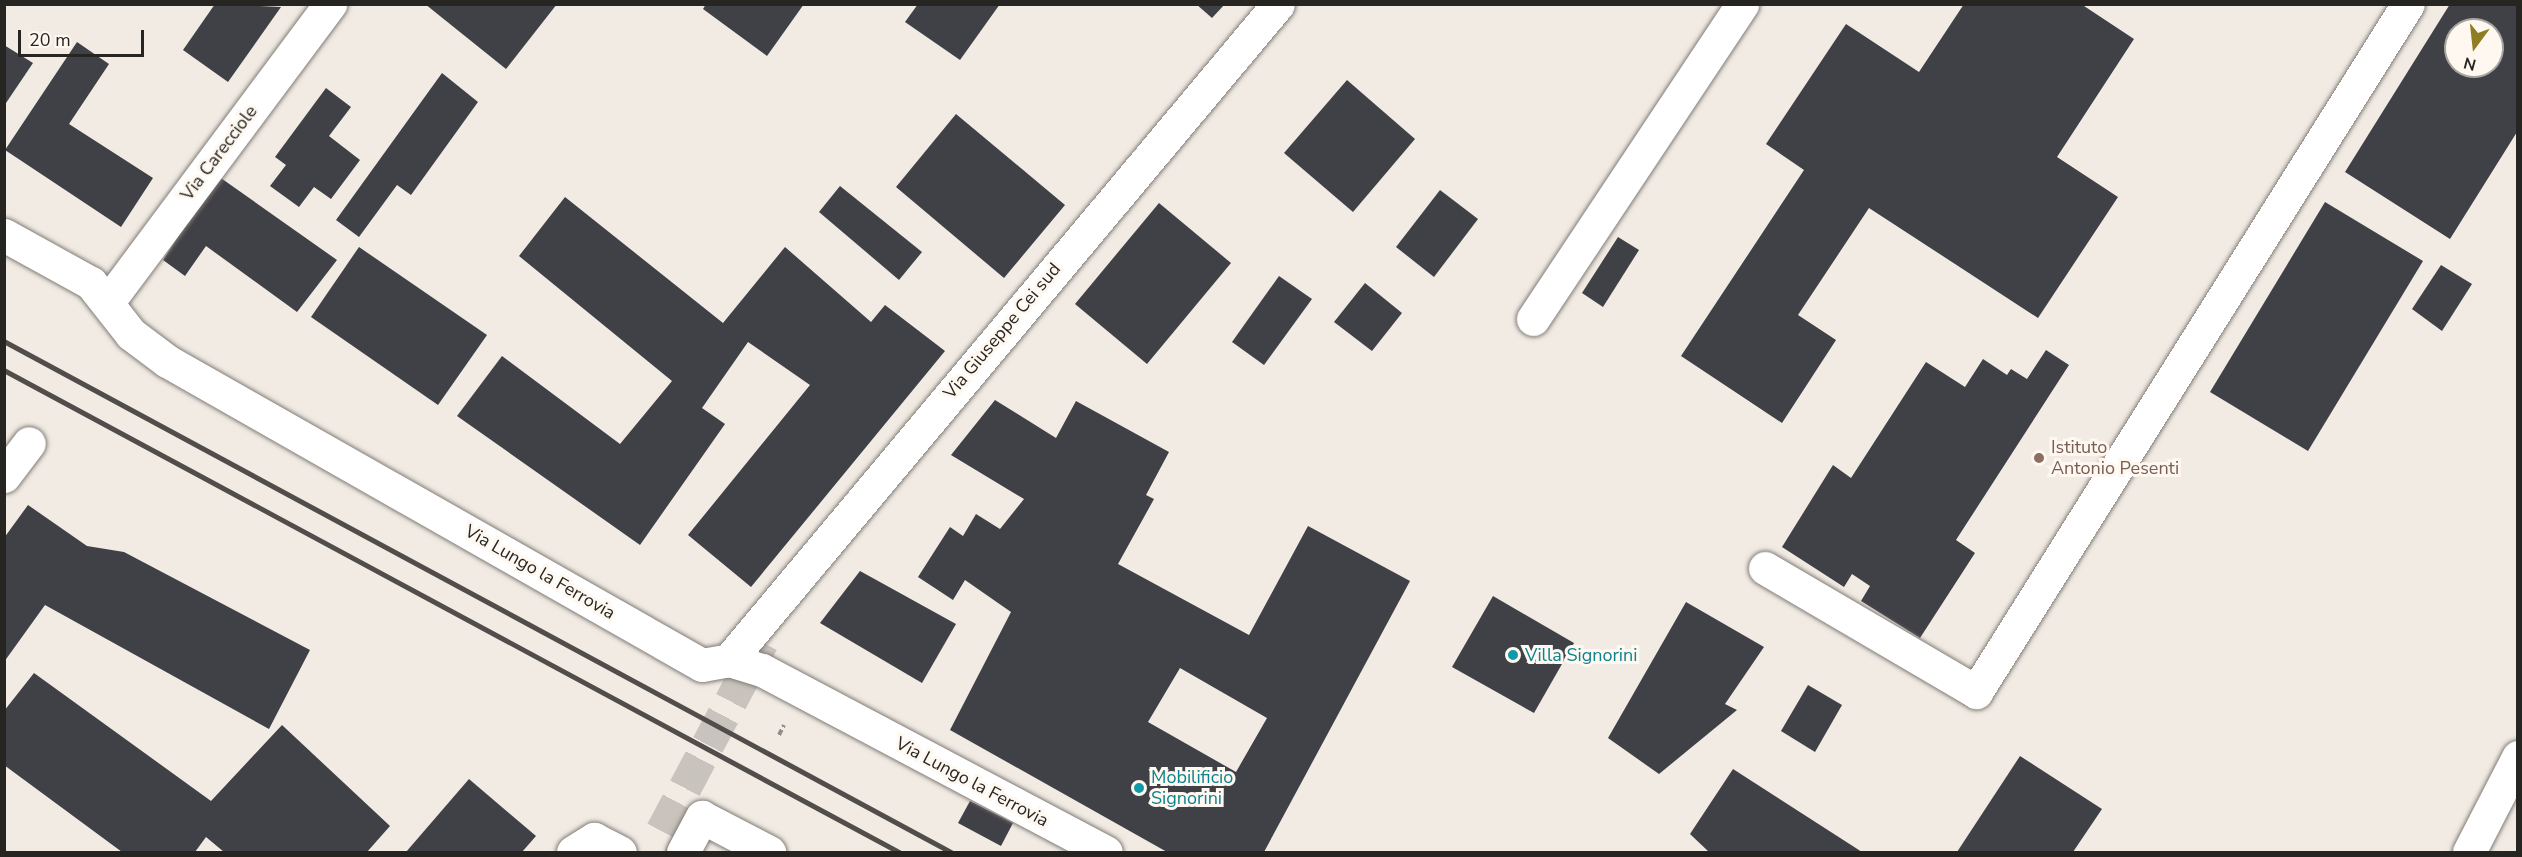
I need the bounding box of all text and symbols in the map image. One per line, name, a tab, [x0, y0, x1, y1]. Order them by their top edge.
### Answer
scale bar	[21, 18, 147, 56]
north arrow	[2444, 18, 2504, 78]
text: 20 m	[29, 28, 71, 52]
text: N	[2461, 51, 2478, 76]
street label: Via Carecciole	[176, 101, 262, 205]
street label: Via Giuseppe Cei sud	[939, 259, 1065, 403]
place label: Istituto Antonio Pesenti	[2051, 437, 2179, 480]
marker: Istituto Antonio Pesenti	[2032, 451, 2046, 465]
street label: Via Lungo la Ferrovia	[461, 520, 619, 624]
place label: Villa Signorini	[1525, 644, 1637, 666]
marker: Villa Signorini	[1506, 648, 1520, 662]
street label: Via Lungo la Ferrovia	[892, 733, 1052, 831]
place label: Mobilificio Signorini	[1151, 767, 1233, 810]
marker: Mobilificio Signorini	[1132, 781, 1146, 795]

